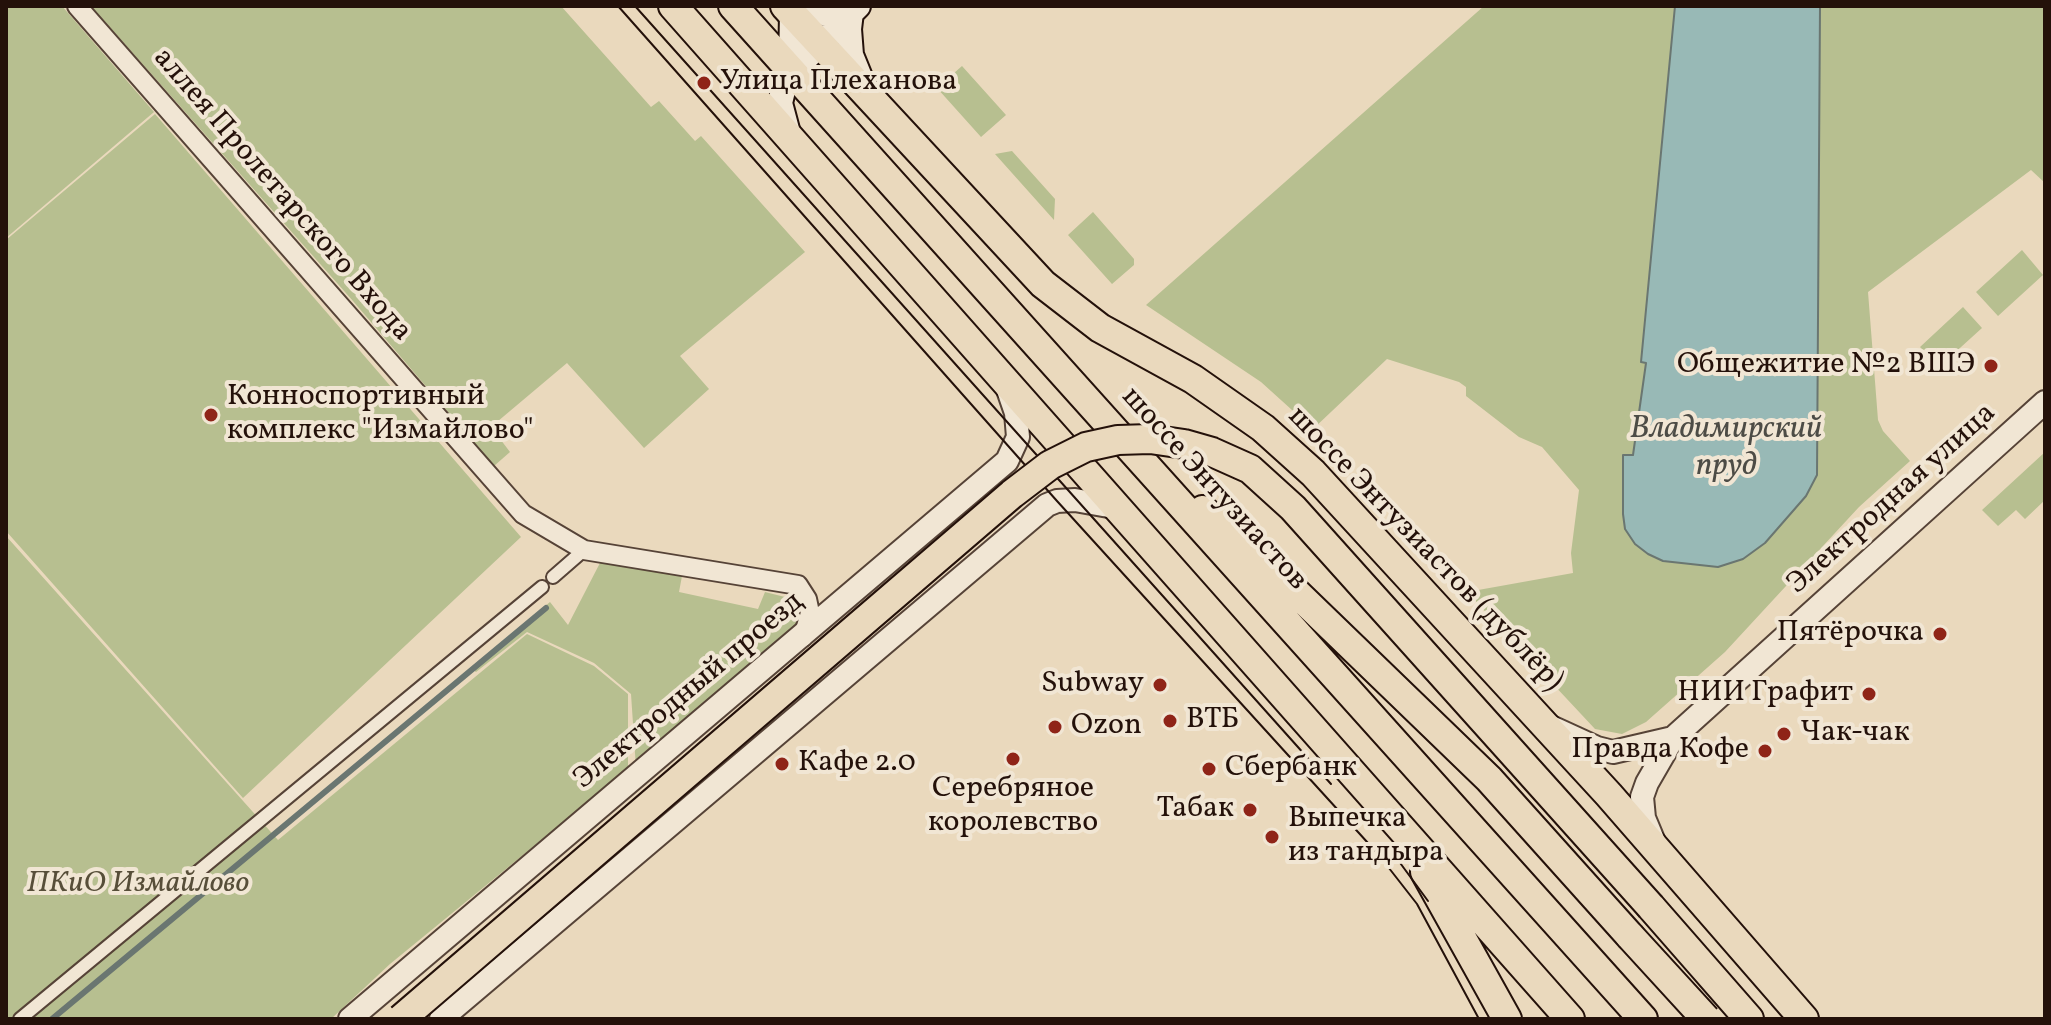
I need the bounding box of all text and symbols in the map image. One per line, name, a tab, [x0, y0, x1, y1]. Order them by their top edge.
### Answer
street label: аллея Пролетарского Входа	[144, 42, 418, 350]
place label: Улица Плеханова	[720, 65, 957, 101]
marker: Улица Плеханова	[695, 74, 713, 92]
place label: Общежитие №2 ВШЭ	[1677, 348, 1975, 384]
marker: Общежитие №2 ВШЭ	[1982, 357, 2000, 375]
place label: Конноспортивный комплекс "Измайлово"	[227, 380, 534, 450]
street label: шоссе Энтузиастов	[1112, 381, 1314, 599]
street label: Электродная улица	[1781, 397, 2005, 603]
street label: шоссе Энтузиастов (дублёр)	[1278, 400, 1570, 700]
marker: Конноспортивный комплекс "Измайлово"	[202, 406, 220, 424]
water label: Владимирский пруд	[1630, 412, 1822, 487]
street label: Электродный проезд	[568, 585, 812, 799]
place label: Пятёрочка	[1777, 616, 1924, 652]
marker: Пятёрочка	[1931, 625, 1949, 643]
place label: Subway	[1041, 667, 1144, 703]
marker: Subway	[1151, 676, 1169, 694]
place label: НИИ Графит	[1677, 676, 1853, 712]
marker: НИИ Графит	[1860, 685, 1878, 703]
place label: ВТБ	[1186, 703, 1239, 739]
place label: Ozon	[1071, 709, 1142, 745]
marker: ВТБ	[1161, 712, 1179, 730]
place label: Чак-чак	[1800, 716, 1910, 752]
marker: Ozon	[1046, 718, 1064, 736]
marker: Чак-чак	[1775, 725, 1793, 743]
place label: Правда Кофе	[1571, 733, 1749, 769]
marker: Правда Кофе	[1756, 742, 1774, 760]
place label: Кафе 2.0	[798, 746, 916, 782]
marker: Серебряное королевство	[1004, 750, 1022, 768]
place label: Сбербанк	[1225, 751, 1357, 787]
marker: Кафе 2.0	[773, 755, 791, 773]
marker: Сбербанк	[1200, 760, 1218, 778]
place label: Серебряное королевство	[928, 772, 1098, 842]
place label: Табак	[1157, 792, 1234, 828]
marker: Табак	[1241, 801, 1259, 819]
place label: Выпечка из тандыра	[1288, 802, 1444, 872]
marker: Выпечка из тандыра	[1263, 828, 1281, 846]
park label: ПКиО Измайлово	[27, 867, 249, 903]

